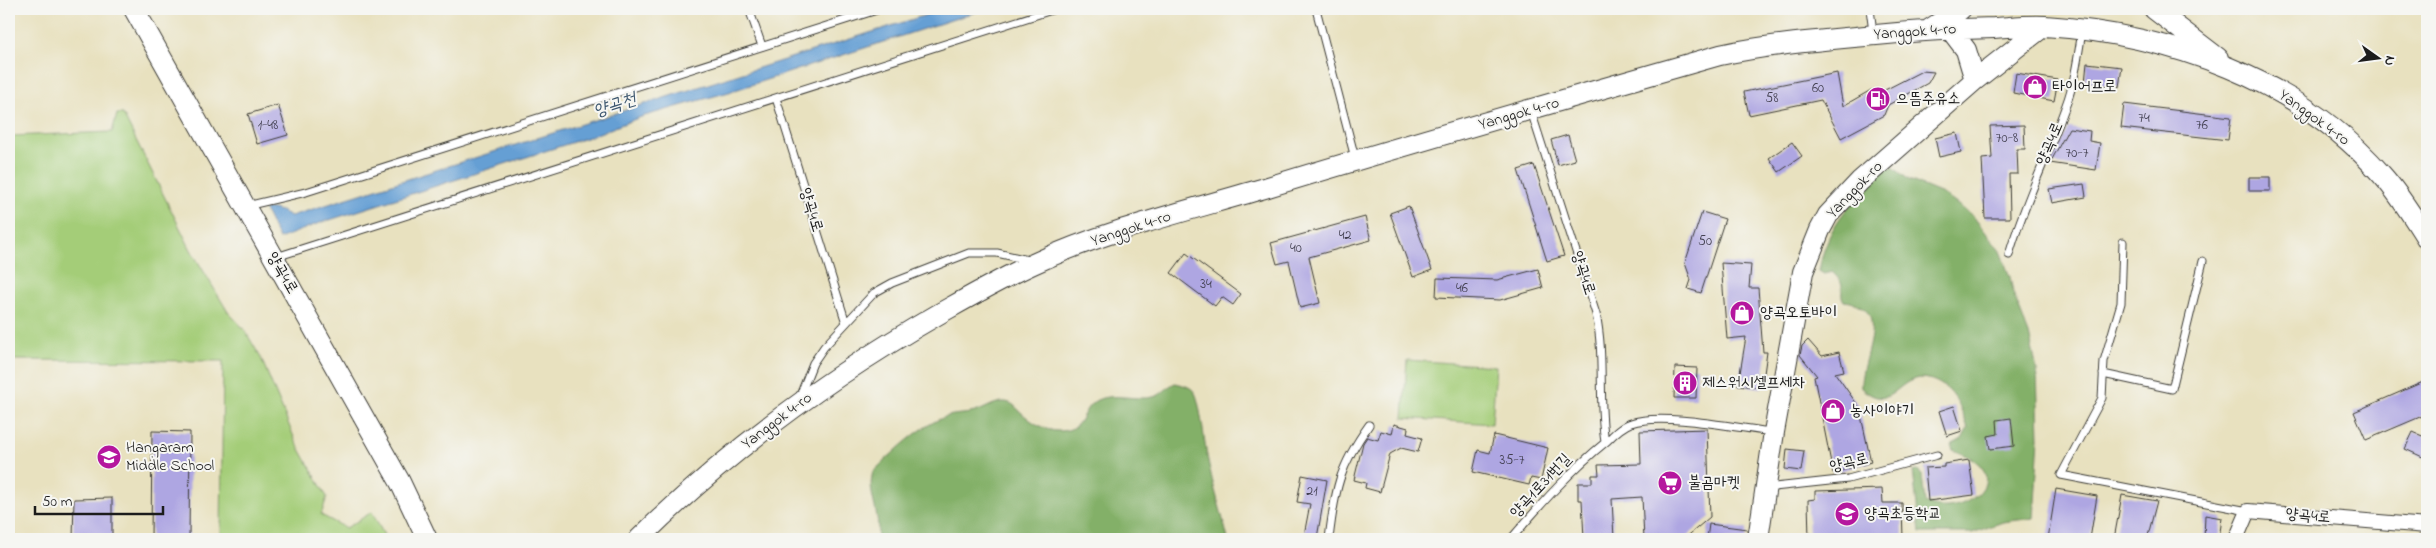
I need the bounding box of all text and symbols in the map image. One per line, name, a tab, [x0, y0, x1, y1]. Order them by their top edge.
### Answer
street label: Yanggok 4-ro	[1873, 17, 1957, 47]
north arrow	[2354, 32, 2404, 82]
text: N	[2378, 54, 2400, 68]
shop icon: 타이어프로	[2022, 74, 2048, 100]
place label: 타이어프로	[2052, 75, 2116, 99]
house number: 60	[1812, 78, 1824, 99]
street label: Yanggok 4-ro	[2273, 84, 2355, 152]
water label: 양곡천	[590, 86, 641, 125]
fuel station icon: 으뜸주유소	[1865, 86, 1891, 112]
place label: 으뜸주유소	[1896, 87, 1960, 111]
house number: 58	[1765, 88, 1779, 109]
street label: Yanggok 4-ro	[1476, 91, 1562, 137]
house number: 74	[2138, 108, 2150, 129]
house number: 1-48	[258, 115, 278, 136]
house number: 76	[2196, 115, 2208, 136]
street label: 양곡4로	[2030, 118, 2070, 170]
house number: 70-8	[1996, 128, 2018, 149]
house number: 70-7	[2066, 143, 2089, 164]
street label: Yanggok-ro	[1821, 156, 1889, 224]
street label: 양곡4로	[793, 185, 829, 235]
street label: Yanggok 4-ro	[1088, 205, 1174, 253]
house number: 42	[1339, 225, 1351, 246]
house number: 50	[1698, 231, 1712, 252]
house number: 40	[1290, 238, 1302, 259]
street label: 양곡4로	[260, 247, 304, 299]
street label: 양곡4로	[1565, 248, 1601, 298]
house number: 34	[1200, 274, 1212, 295]
house number: 46	[1456, 278, 1468, 299]
shop icon: 양곡오토바이	[1729, 300, 1755, 326]
place label: 양곡오토바이	[1760, 301, 1837, 325]
building icon: 제스워시셀프세차	[1672, 370, 1698, 396]
place label: 제스워시셀프세차	[1702, 371, 1805, 395]
street label: Yanggok 4-ro	[737, 386, 817, 456]
shop icon: 농사이야기	[1820, 398, 1846, 424]
place label: 농사이야기	[1850, 399, 1914, 423]
place label: Hangaram Middle School	[126, 436, 215, 478]
school or university icon: Hangaram Middle School	[96, 444, 122, 470]
street label: 양곡로	[1827, 447, 1871, 479]
street label: 양곡1로31번길	[1505, 448, 1578, 524]
house number: 35-7	[1500, 450, 1525, 471]
supermarket icon: 불곰마켓	[1657, 470, 1683, 496]
place label: 불곰마켓	[1688, 471, 1740, 495]
house number: 21	[1306, 481, 1318, 502]
scale bar	[35, 483, 162, 515]
text: 50 m	[42, 491, 73, 513]
school or university icon: 양곡초등학교	[1834, 501, 1860, 527]
place label: 양곡초등학교	[1864, 502, 1941, 526]
street label: 양곡4로	[2284, 502, 2332, 530]

